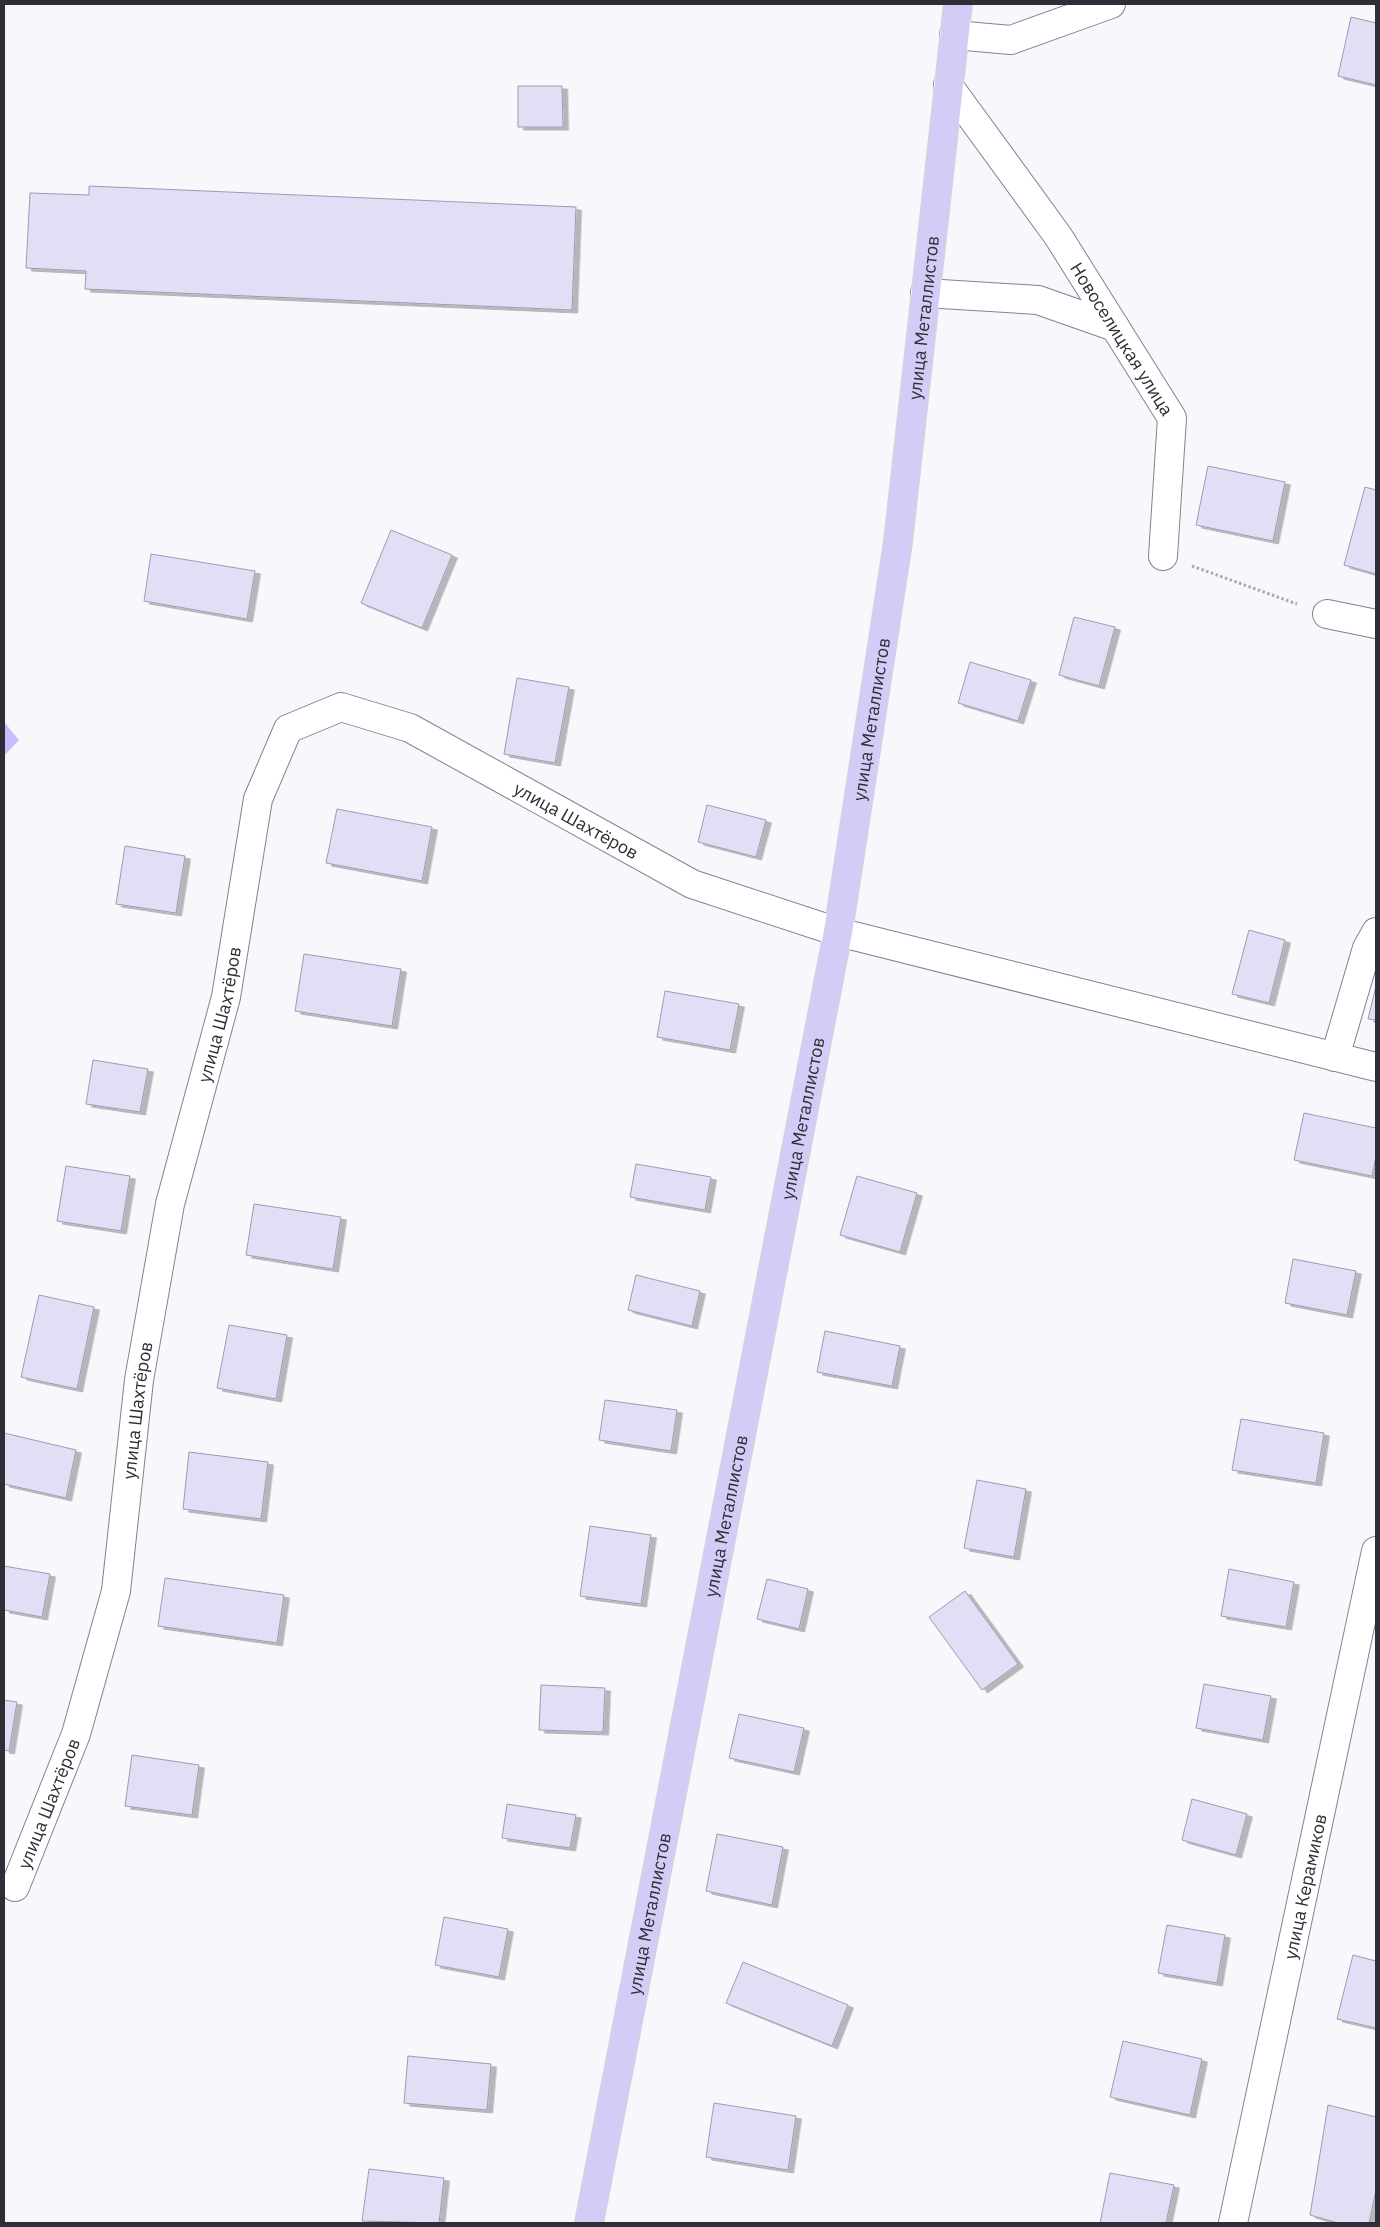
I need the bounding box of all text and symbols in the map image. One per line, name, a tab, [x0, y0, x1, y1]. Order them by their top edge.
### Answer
street label: улица Металлистов	[902, 235, 944, 401]
street label: Новоселицкая улица	[1066, 258, 1179, 420]
street label: улица Металлистов	[847, 636, 895, 803]
street label: улица Шахтёров	[510, 776, 643, 864]
street label: улица Шахтёров	[192, 945, 245, 1085]
street label: улица Металлистов	[775, 1035, 829, 1202]
street label: улица Шахтёров	[117, 1340, 157, 1481]
street label: улица Металлистов	[698, 1433, 752, 1599]
street label: улица Шахтёров	[12, 1735, 85, 1872]
street label: улица Керамиков	[1278, 1812, 1331, 1962]
street label: улица Металлистов	[622, 1831, 676, 1997]

